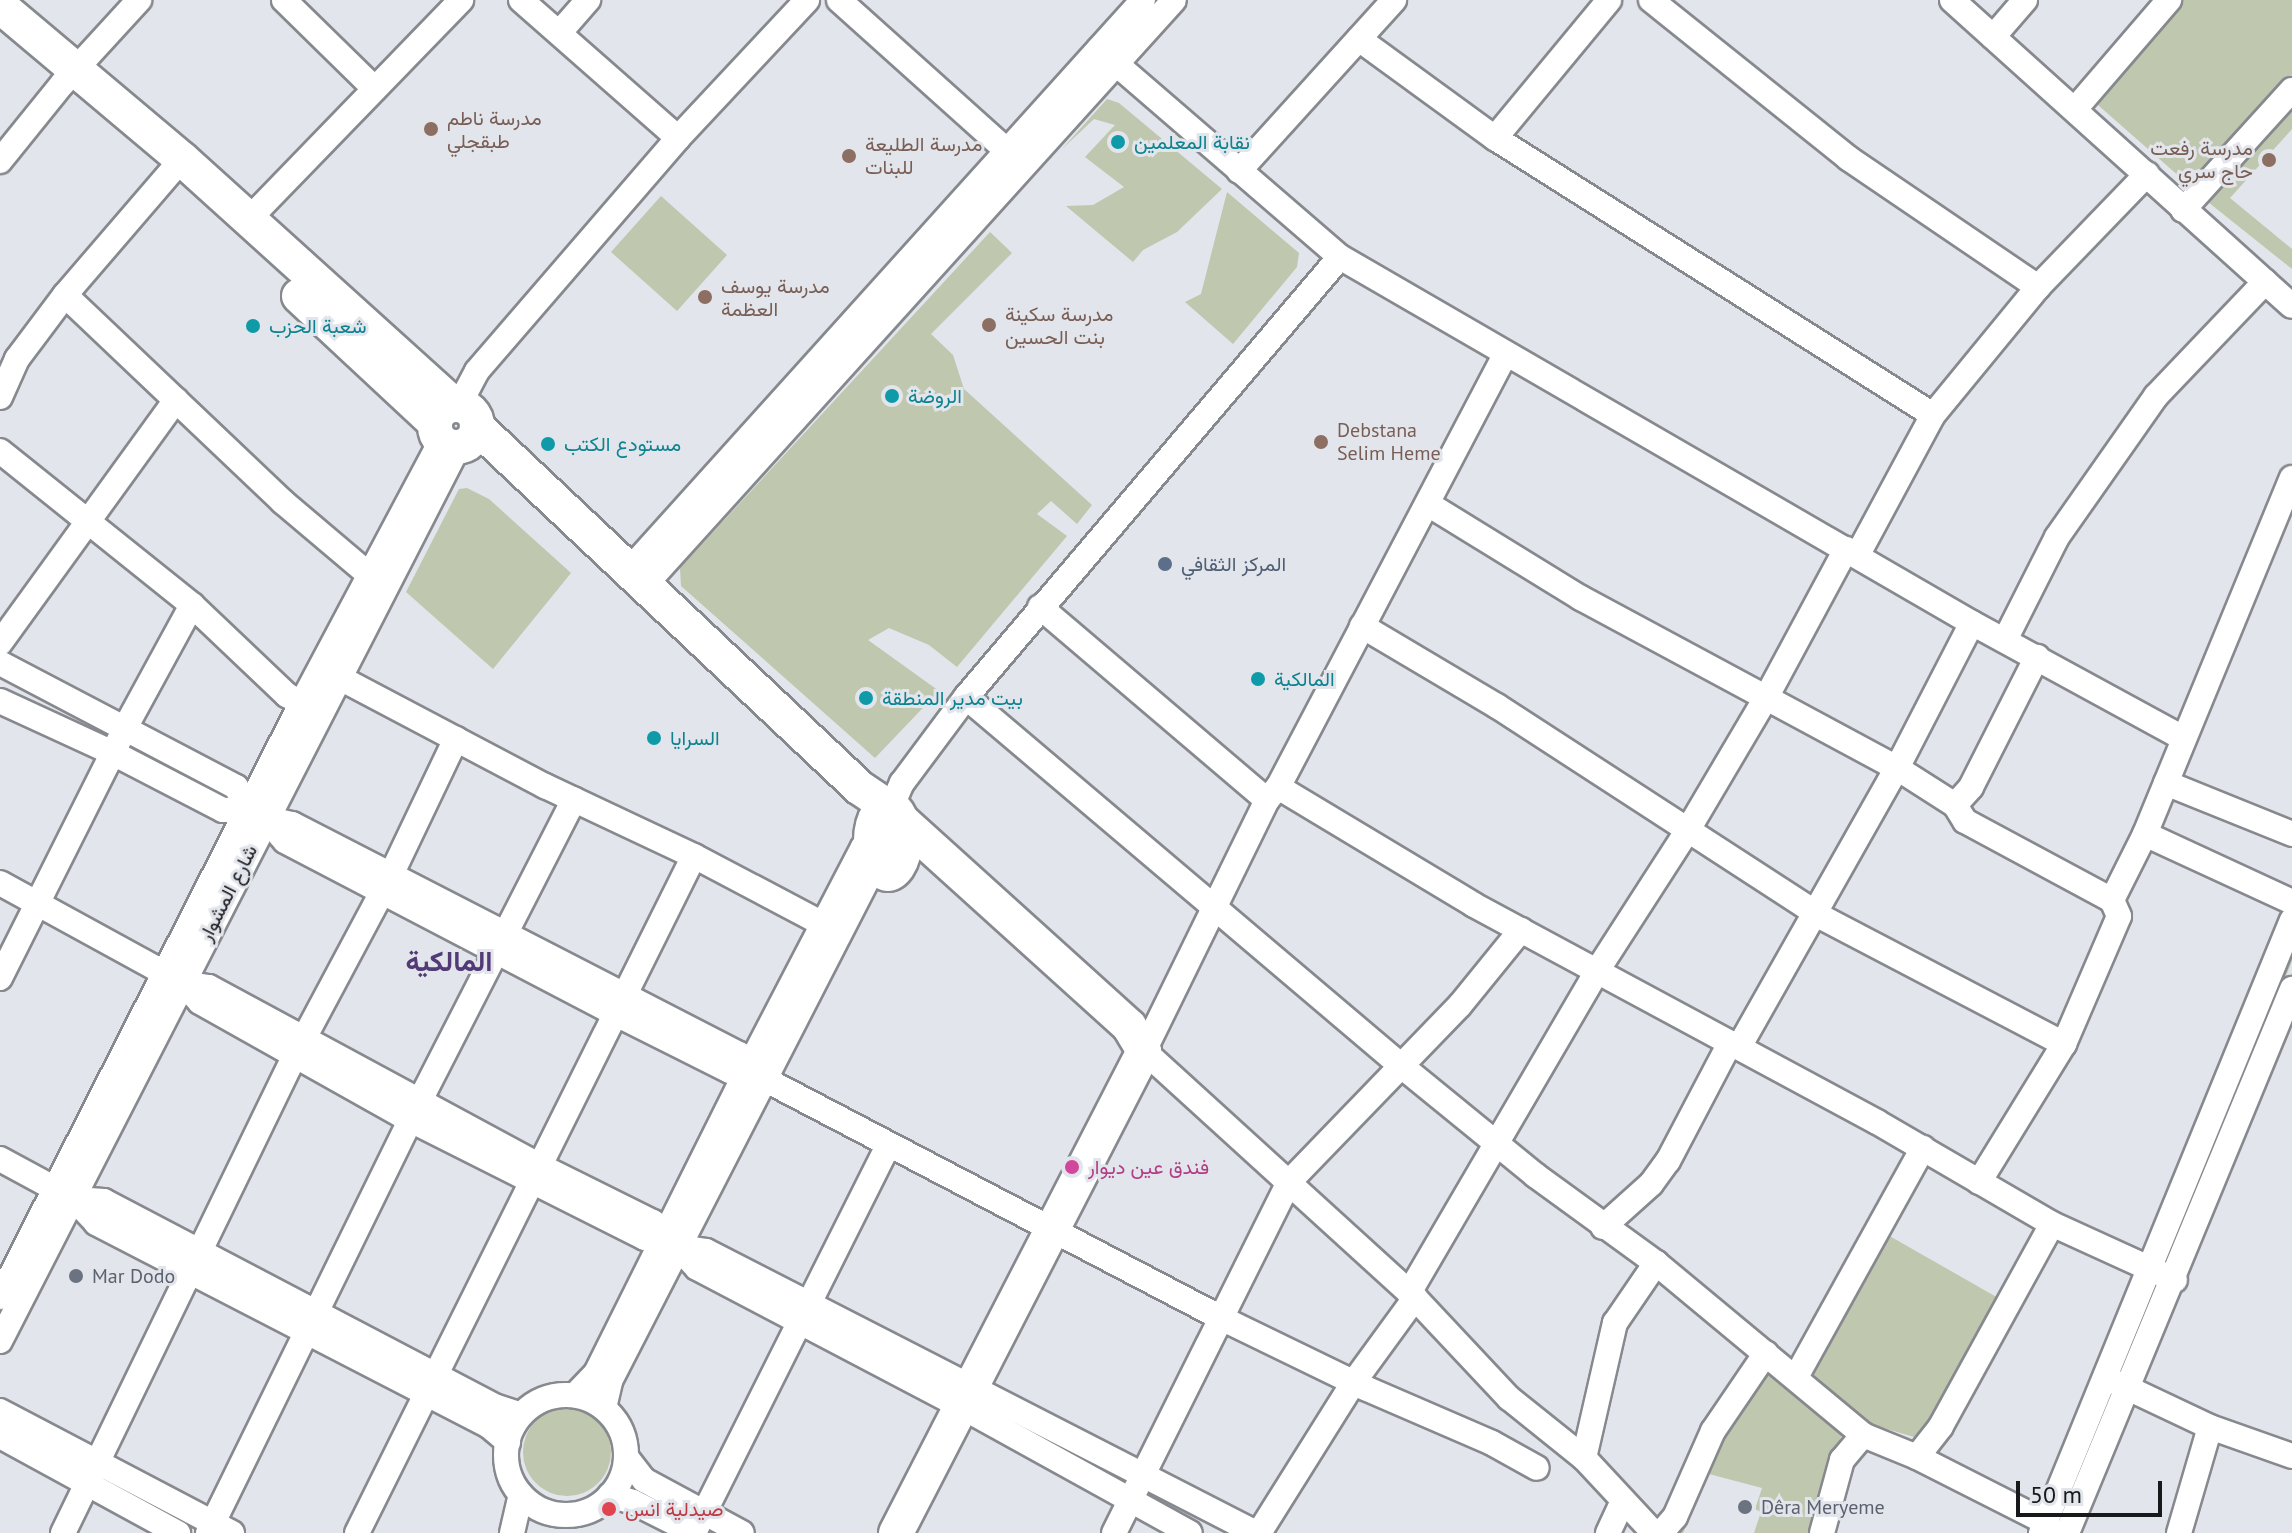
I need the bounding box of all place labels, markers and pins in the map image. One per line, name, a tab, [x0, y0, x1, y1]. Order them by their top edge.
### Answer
place label: مدرسة ناطم طبقجلي	[447, 106, 542, 153]
marker: مدرسة ناطم طبقجلي	[422, 120, 440, 138]
place label: نقابة المعلمين	[1134, 130, 1250, 154]
place label: مدرسة الطليعة للبنات	[865, 132, 982, 179]
marker: نقابة المعلمين	[1109, 133, 1127, 151]
place label: مدرسة رفعت حاج سري	[2150, 136, 2253, 183]
marker: مدرسة الطليعة للبنات	[840, 147, 858, 165]
marker: مدرسة رفعت حاج سري	[2260, 151, 2278, 169]
place label: مدرسة يوسف العظمة	[721, 274, 830, 321]
marker: مدرسة يوسف العظمة	[696, 288, 714, 306]
place label: مدرسة سكينة بنت الحسين	[1005, 302, 1113, 349]
place label: شعبة الحزب	[269, 314, 367, 338]
marker: مدرسة سكينة بنت الحسين	[980, 316, 998, 334]
marker: شعبة الحزب	[244, 317, 262, 335]
place label: الروضة	[908, 384, 962, 408]
marker: الروضة	[883, 387, 901, 405]
place label: Debstana Selim Heme	[1337, 418, 1441, 465]
place label: مستودع الكتب	[564, 432, 681, 456]
marker: Debstana Selim Heme	[1312, 433, 1330, 451]
marker: مستودع الكتب	[539, 435, 557, 453]
place label: المركز الثقافي	[1181, 552, 1286, 576]
marker: المركز الثقافي	[1156, 555, 1174, 573]
place label: المالكية	[1274, 667, 1335, 691]
marker: المالكية	[1249, 670, 1267, 688]
place label: بيت مدير المنطقة	[882, 686, 1023, 710]
marker: بيت مدير المنطقة	[857, 689, 875, 707]
place label: السرايا	[670, 726, 720, 750]
marker: السرايا	[645, 729, 663, 747]
place label: فندق عين ديوار	[1088, 1155, 1209, 1179]
marker: فندق عين ديوار	[1063, 1158, 1081, 1176]
place label: Mar Dodo	[92, 1264, 175, 1288]
marker: Mar Dodo	[67, 1267, 85, 1285]
place label: Dêra Meryeme	[1761, 1495, 1885, 1519]
place label: صيدلية انس	[625, 1497, 723, 1521]
marker: Dêra Meryeme	[1736, 1498, 1754, 1516]
marker: صيدلية انس	[600, 1500, 618, 1518]

